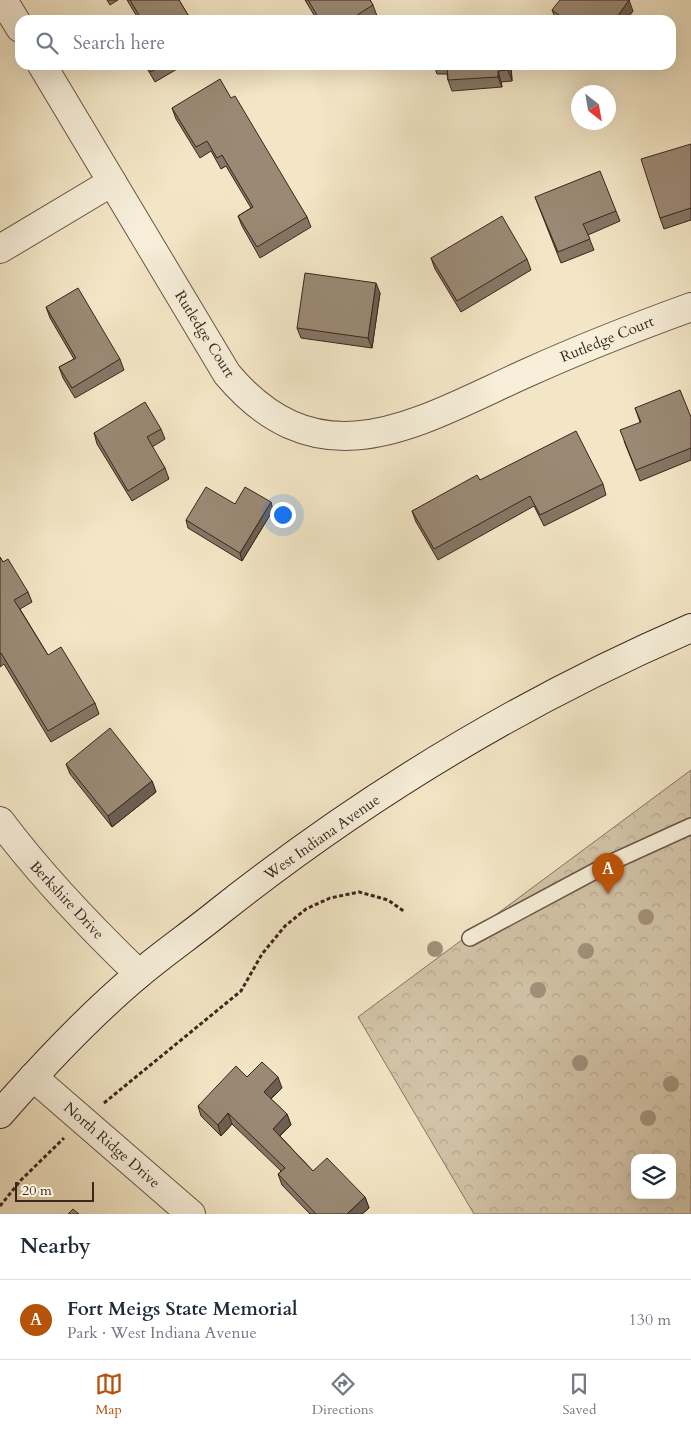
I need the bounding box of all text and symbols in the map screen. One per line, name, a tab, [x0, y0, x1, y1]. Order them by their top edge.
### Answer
search box	[15, 15, 676, 70]
icon: search	[33, 29, 61, 57]
text: Search here	[73, 30, 165, 56]
north arrow	[571, 85, 616, 130]
street label: Rutledge Court	[170, 287, 240, 382]
street label: Rutledge Court	[557, 311, 657, 367]
your location	[270, 502, 296, 528]
street label: West Indiana Avenue	[259, 789, 384, 885]
pin: A	[592, 853, 624, 894]
street label: Berkshire Drive	[25, 856, 109, 944]
street label: North Ridge Drive	[60, 1098, 165, 1193]
map controls	[631, 1154, 676, 1199]
button: layers	[631, 1154, 676, 1199]
scale bar	[15, 1179, 94, 1202]
text: 20 m	[22, 1181, 52, 1200]
text: Nearby	[20, 1232, 91, 1261]
text: Fort Meigs State Memorial	[67, 1296, 298, 1322]
text: A	[30, 1309, 42, 1331]
text: 130 m	[629, 1309, 671, 1331]
text: Park · West Indiana Avenue	[67, 1322, 257, 1344]
tab: Map	[95, 1370, 123, 1419]
tab: Directions	[312, 1370, 373, 1419]
tab: Saved	[562, 1370, 596, 1419]

